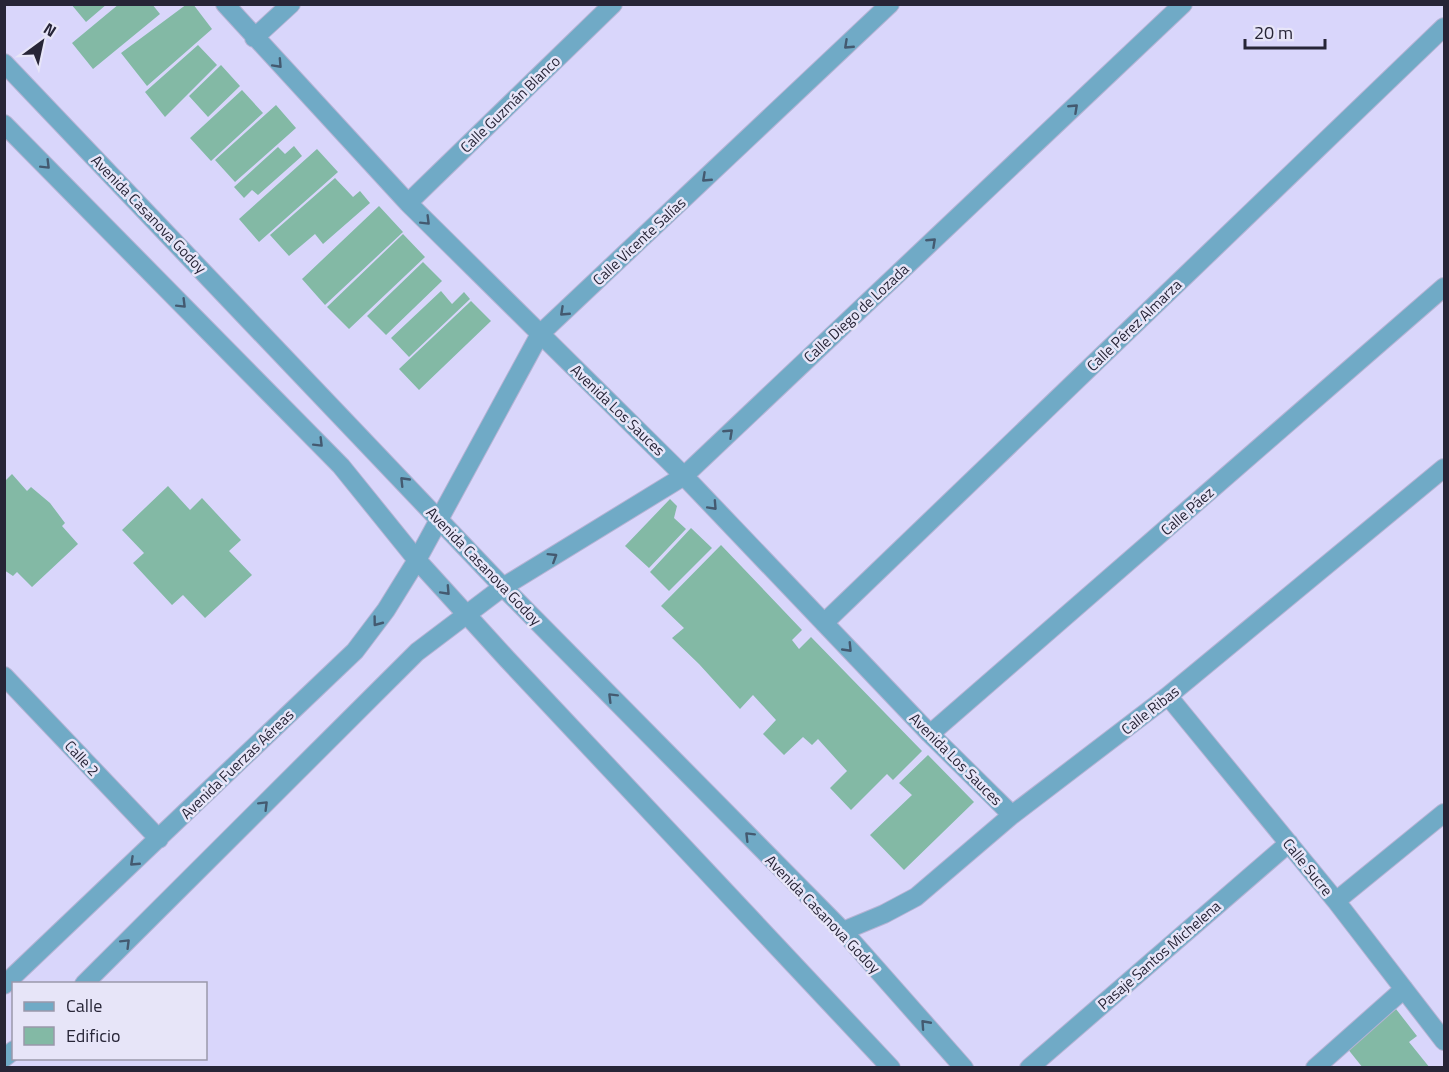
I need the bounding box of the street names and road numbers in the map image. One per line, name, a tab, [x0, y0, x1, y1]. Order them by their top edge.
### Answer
street label: Calle Guzmán Blanco	[455, 50, 565, 158]
street label: Avenida Casanova Godoy	[86, 149, 212, 279]
street label: Calle Vicente Salías	[587, 191, 691, 291]
street label: Calle Diego de Lozada	[798, 258, 914, 368]
street label: Calle Pérez Almarza	[1081, 273, 1187, 377]
street label: Avenida Los Sauces	[566, 359, 670, 461]
street label: Calle Páez	[1155, 481, 1219, 541]
street label: Avenida Casanova Godoy	[421, 501, 547, 631]
street label: Calle Ribas	[1116, 680, 1184, 740]
street label: Avenida Fuerzas Aéreas	[175, 704, 299, 824]
street label: Avenida Los Sauces	[904, 707, 1008, 811]
street label: Calle 2	[59, 735, 105, 781]
street label: Calle Sucre	[1277, 833, 1339, 901]
street label: Avenida Casanova Godoy	[760, 849, 886, 979]
street label: Pasaje Santos Michelena	[1092, 895, 1226, 1015]

